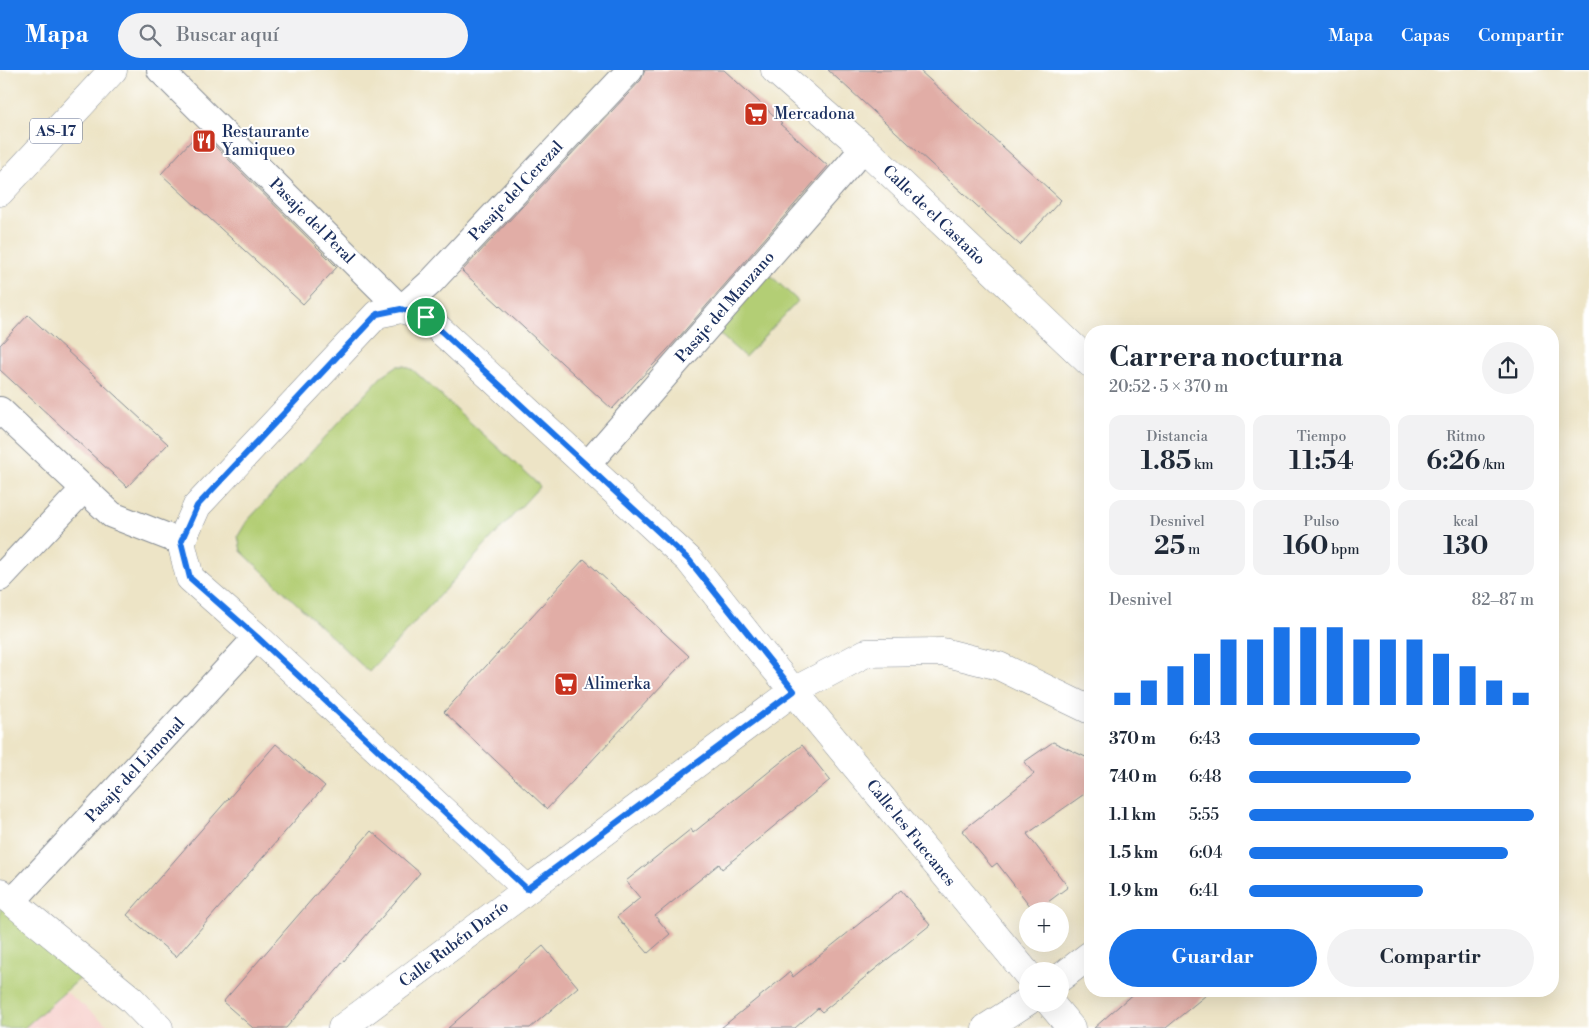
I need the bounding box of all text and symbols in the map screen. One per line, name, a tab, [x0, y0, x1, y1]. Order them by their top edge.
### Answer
search box	[118, 13, 468, 58]
text: Mapa	[25, 20, 88, 50]
icon: search	[136, 21, 164, 49]
text: Buscar aquí	[176, 23, 279, 47]
text: Mapa	[1329, 24, 1373, 47]
text: Capas	[1401, 24, 1450, 47]
text: Compartir	[1478, 24, 1564, 47]
supermarket icon: Mercadona	[743, 101, 769, 127]
place label: Mercadona	[774, 104, 856, 124]
road number: AS-17	[30, 118, 82, 144]
place label: Restaurante Yamiqueo	[221, 122, 309, 160]
restaurant icon: Restaurante Yamiqueo	[191, 128, 217, 154]
street label: Pasaje del Cerezal	[465, 137, 568, 245]
street label: Calle de el Castaño	[878, 161, 990, 269]
street label: Pasaje del Peral	[265, 174, 359, 268]
street label: Pasaje del Manzano	[671, 247, 779, 367]
pin	[405, 296, 447, 338]
icon: arrive	[412, 303, 440, 331]
text: Carrera nocturna	[1109, 340, 1343, 375]
button: share	[1482, 342, 1534, 394]
text: 20:52 · 5 × 370 m	[1109, 377, 1228, 397]
text: Distancia	[1147, 428, 1208, 446]
text: Tiempo	[1297, 428, 1346, 446]
text: Ritmo	[1446, 428, 1485, 446]
text: 1.85	[1141, 446, 1191, 477]
text: 11:54	[1289, 446, 1354, 477]
text: 6:26	[1426, 446, 1480, 477]
text: km	[1191, 456, 1214, 474]
text: /km	[1480, 456, 1505, 474]
text: Desnivel	[1150, 513, 1205, 531]
text: Pulso	[1304, 513, 1339, 531]
text: kcal	[1453, 513, 1479, 531]
text: 25	[1154, 531, 1185, 562]
text: 160	[1283, 531, 1328, 562]
text: 130	[1443, 531, 1488, 562]
text: m	[1185, 541, 1200, 559]
text: bpm	[1328, 541, 1360, 559]
text: Desnivel	[1109, 590, 1172, 610]
text: 82–87 m	[1471, 590, 1534, 610]
supermarket icon: Alimerka	[553, 671, 579, 697]
place label: Alimerka	[583, 674, 652, 694]
street label: Pasaje del Limonal	[81, 713, 189, 827]
text: 370 m	[1109, 729, 1156, 749]
text: 6:43	[1189, 729, 1221, 749]
text: 740 m	[1109, 767, 1157, 787]
text: 6:48	[1189, 767, 1222, 787]
street label: Calle les Fuecanes	[862, 776, 960, 890]
text: 1.1 km	[1109, 805, 1156, 825]
text: 5:55	[1189, 805, 1219, 825]
text: 1.5 km	[1109, 843, 1158, 863]
text: 6:04	[1189, 843, 1222, 863]
text: 1.9 km	[1109, 881, 1158, 901]
text: 6:41	[1189, 881, 1219, 901]
street label: Calle Rubén Darío	[395, 896, 513, 992]
map controls	[1019, 902, 1069, 1012]
button: +	[1019, 902, 1069, 952]
button: Guardar	[1109, 929, 1317, 987]
button: Compartir	[1327, 929, 1534, 987]
button: −	[1019, 962, 1069, 1012]

